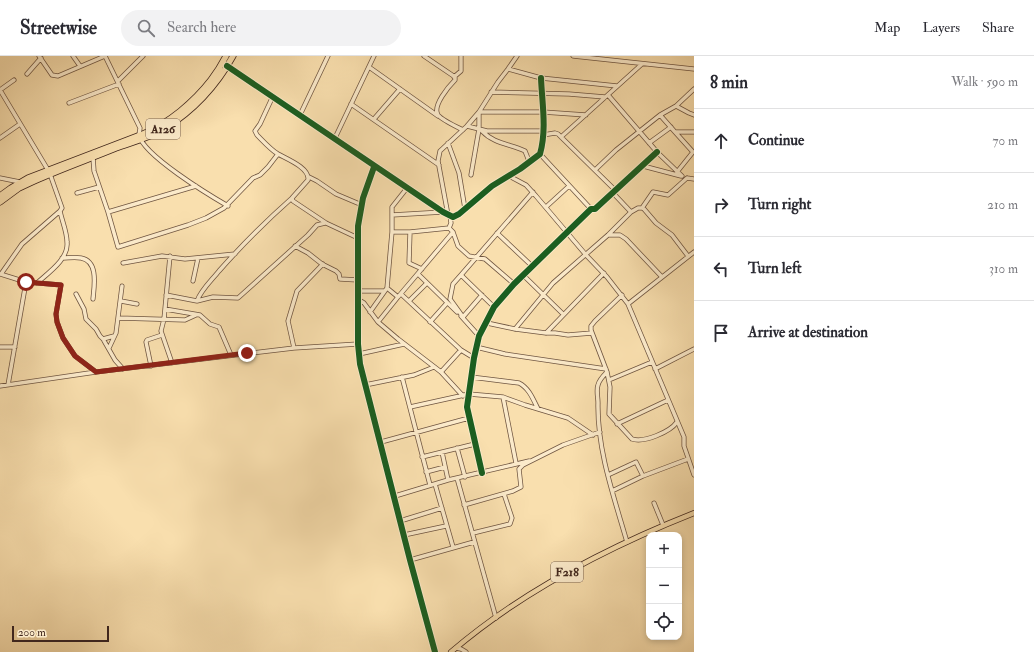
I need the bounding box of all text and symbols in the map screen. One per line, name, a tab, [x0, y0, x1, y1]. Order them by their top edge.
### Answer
search box	[121, 10, 401, 46]
text: Streetwise	[20, 16, 97, 40]
icon: search	[135, 17, 157, 39]
text: Search here	[167, 18, 236, 37]
text: Map	[874, 19, 900, 36]
text: Layers	[922, 19, 960, 36]
text: Share	[982, 19, 1014, 36]
text: 8 min	[710, 72, 748, 93]
text: Walk · 590 m	[951, 74, 1018, 90]
road number: A126	[146, 119, 180, 139]
icon: ahead	[710, 130, 732, 152]
text: Continue	[748, 131, 804, 150]
text: 70 m	[993, 133, 1018, 149]
icon: right	[710, 194, 732, 216]
text: Turn right	[748, 195, 811, 214]
text: 210 m	[987, 197, 1018, 213]
icon: left	[710, 258, 732, 280]
text: Turn left	[748, 259, 802, 278]
text: 310 m	[989, 261, 1018, 277]
route start	[17, 273, 35, 291]
icon: arrive	[710, 322, 732, 344]
text: Arrive at destination	[748, 323, 868, 342]
route end	[238, 344, 256, 362]
map controls	[646, 532, 682, 640]
button: +	[646, 532, 682, 568]
road number: F218	[551, 562, 583, 582]
button: −	[646, 568, 682, 604]
button: locate	[646, 604, 682, 640]
scale bar	[12, 624, 109, 643]
text: 200 m	[18, 626, 46, 639]

